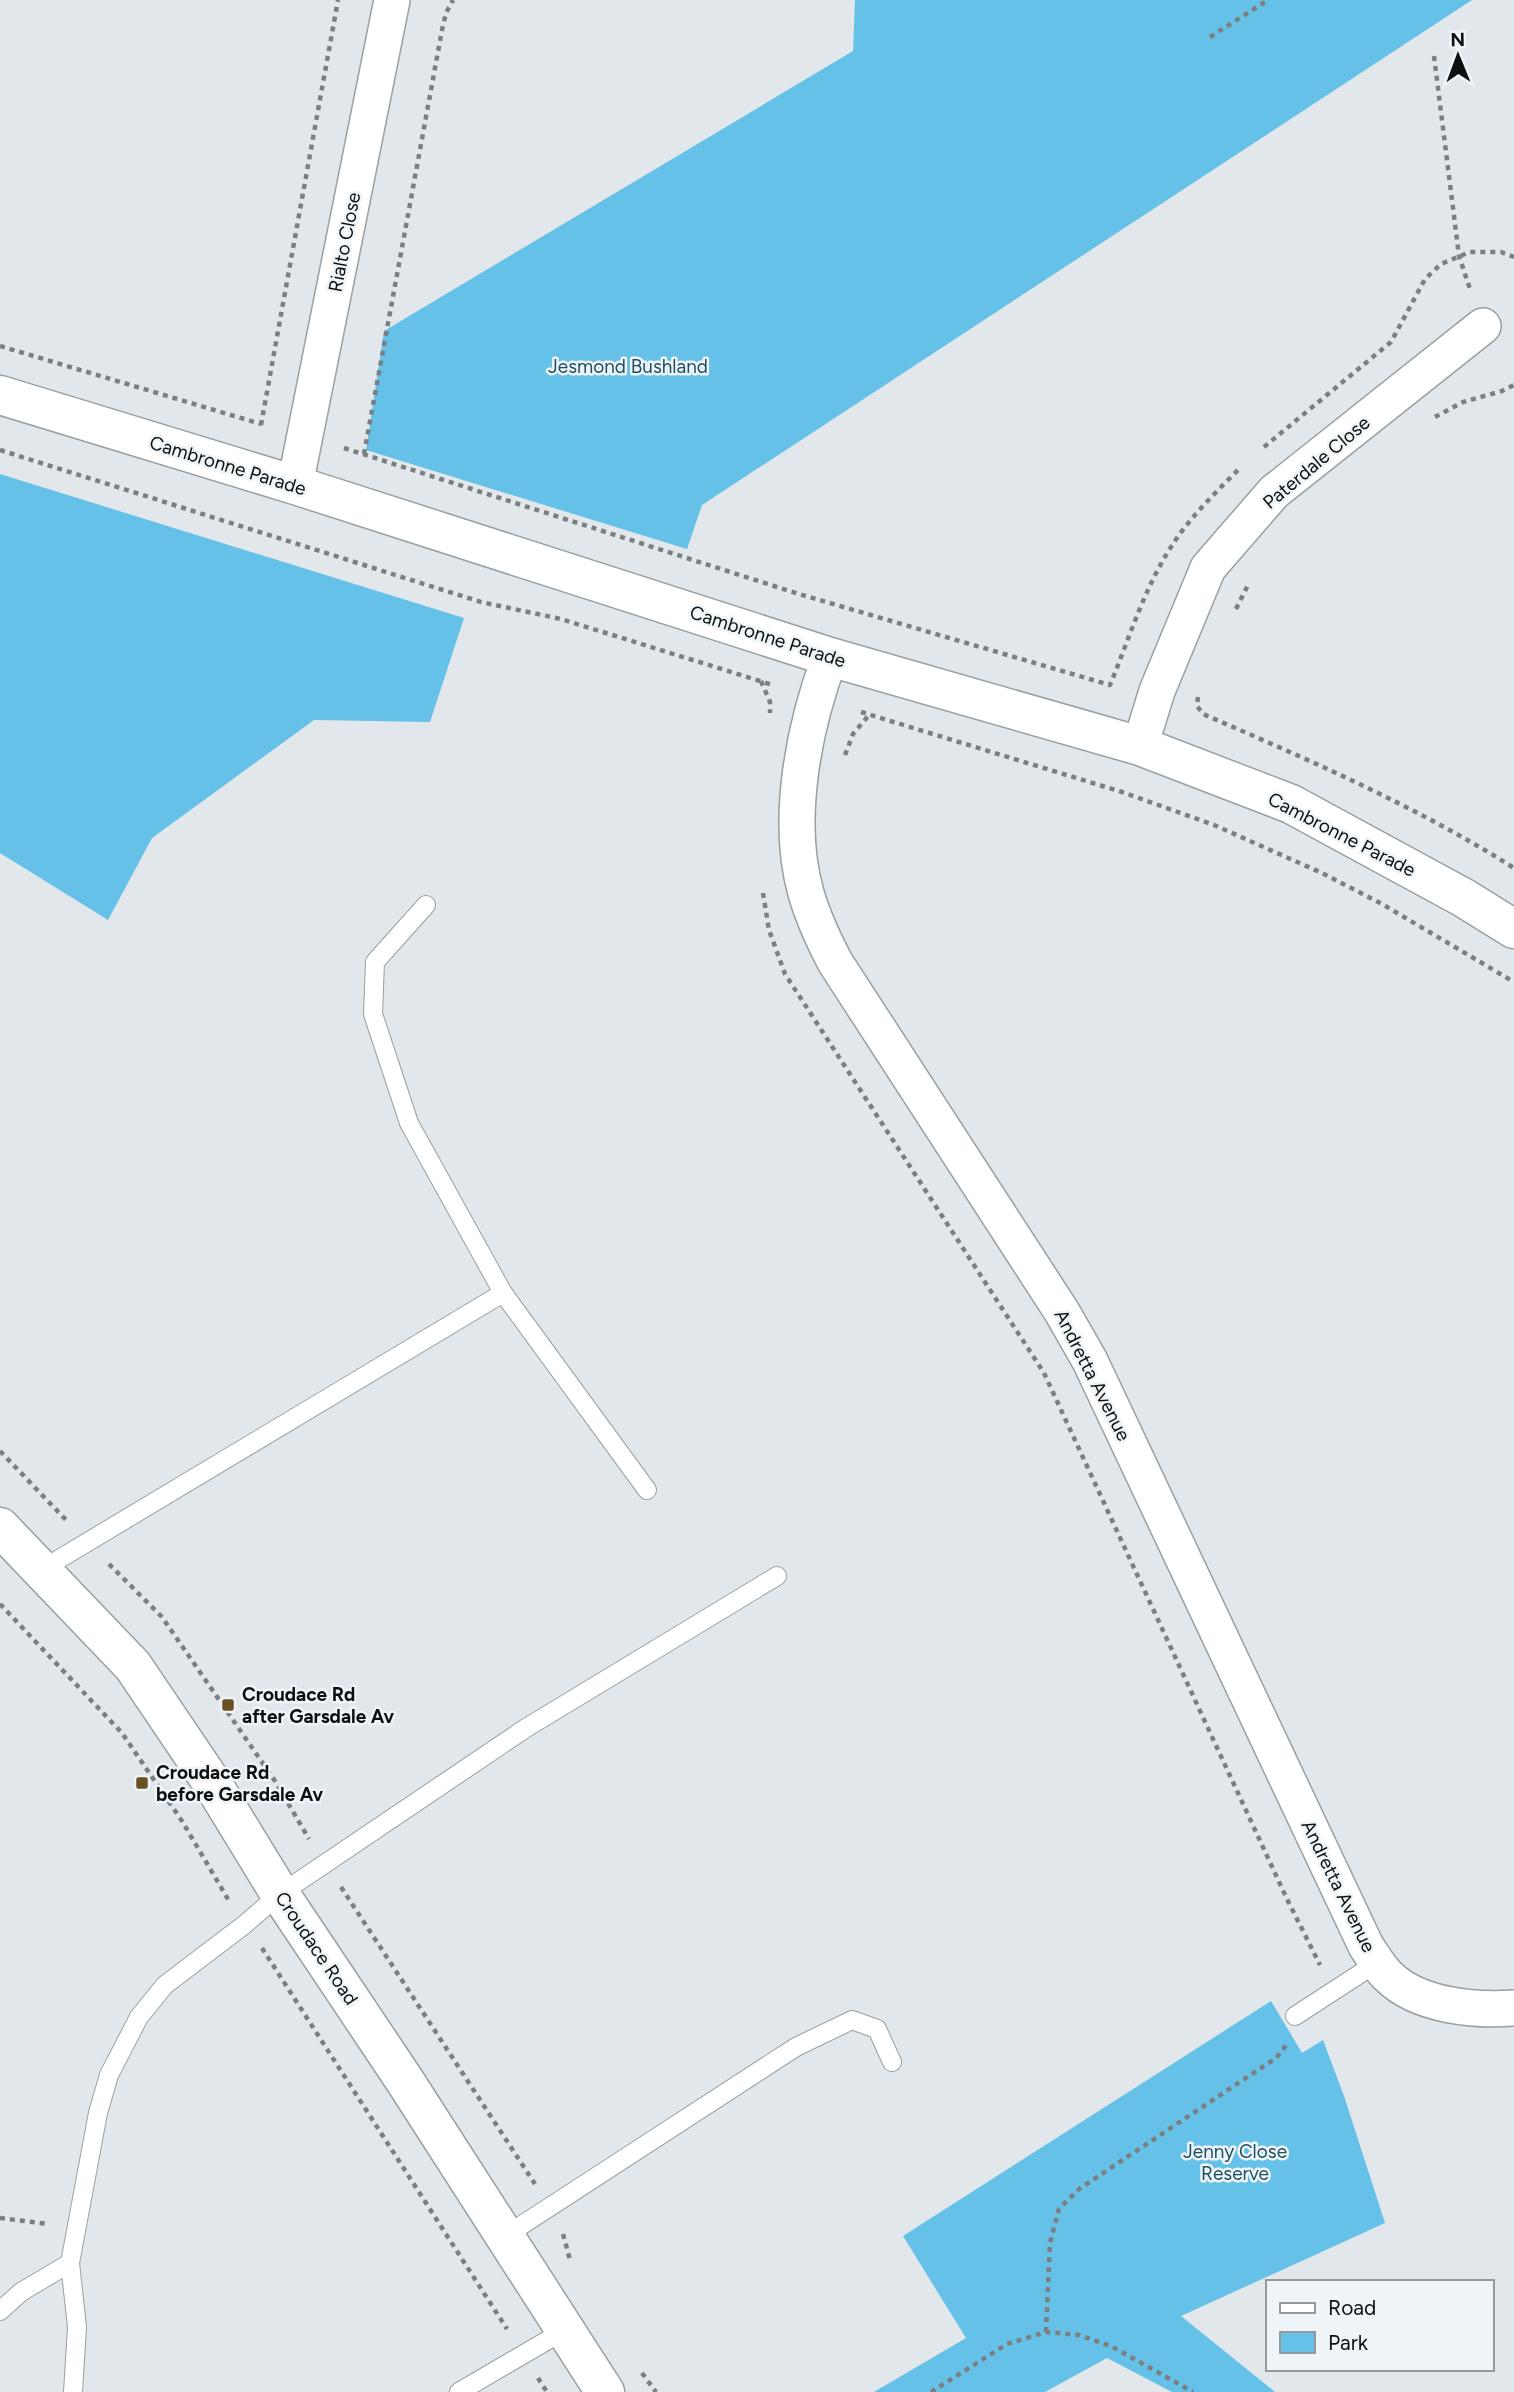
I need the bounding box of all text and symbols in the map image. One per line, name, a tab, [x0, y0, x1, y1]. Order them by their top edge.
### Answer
north arrow	[1423, 21, 1493, 91]
text: N	[1450, 28, 1465, 51]
street label: Rialto Close	[324, 190, 365, 294]
park label: Jesmond Bushland	[548, 355, 708, 378]
street label: Paterdale Close	[1258, 411, 1375, 514]
street label: Cambronne Parade	[147, 431, 309, 500]
street label: Cambronne Parade	[687, 600, 849, 673]
street label: Cambronne Parade	[1264, 787, 1419, 882]
street label: Andretta Avenue	[1050, 1306, 1136, 1445]
place label: Croudace Rd after Garsdale Av	[242, 1683, 395, 1728]
marker: Croudace Rd after Garsdale Av	[220, 1697, 236, 1713]
place label: Croudace Rd before Garsdale Av	[156, 1761, 324, 1806]
marker: Croudace Rd before Garsdale Av	[134, 1775, 150, 1791]
street label: Andretta Avenue	[1297, 1816, 1381, 1956]
street label: Croudace Road	[270, 1887, 363, 2009]
park label: Jenny Close Reserve	[1183, 2140, 1287, 2185]
legend	[1266, 2280, 1493, 2371]
text: Road	[1328, 2295, 1376, 2320]
text: Park	[1328, 2330, 1369, 2355]

